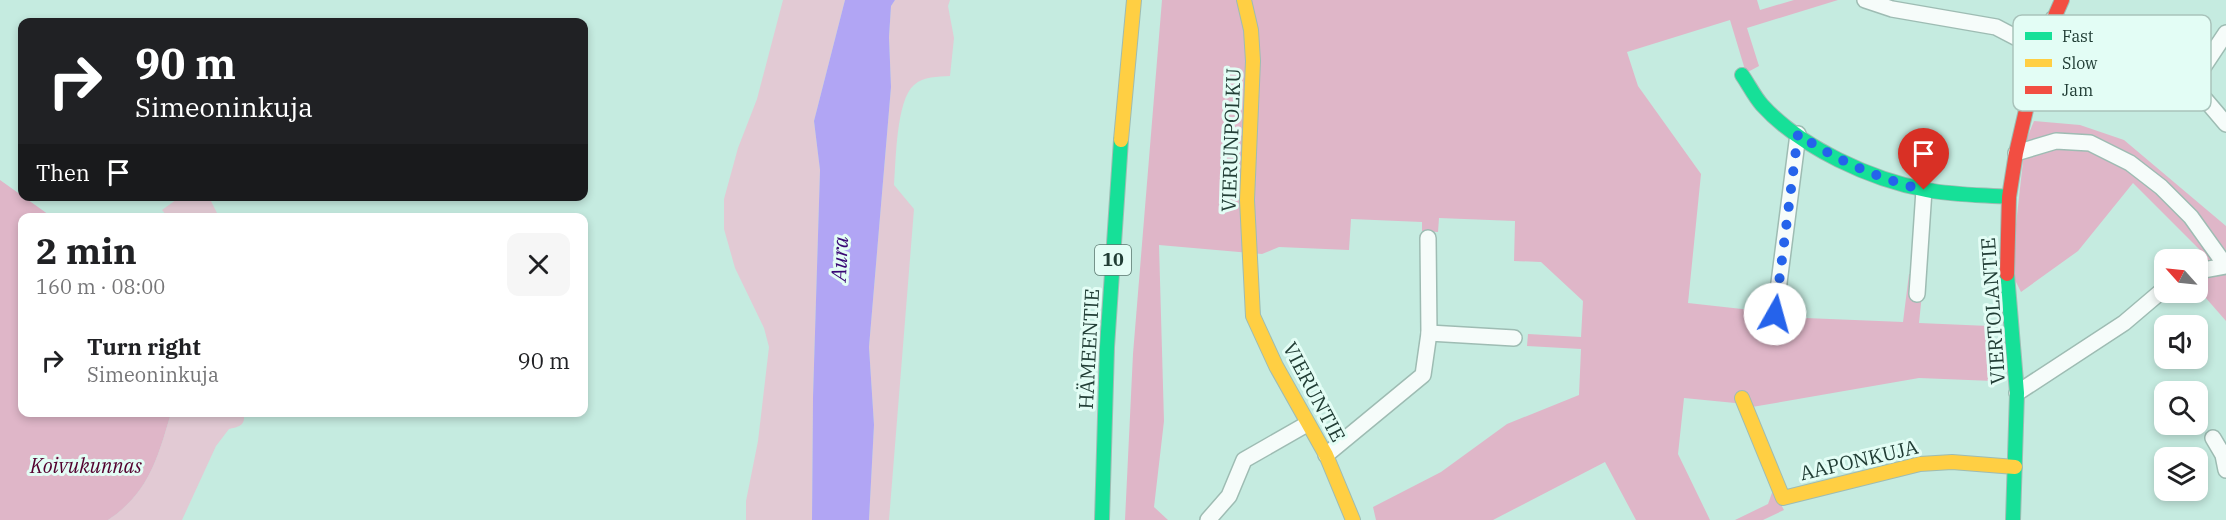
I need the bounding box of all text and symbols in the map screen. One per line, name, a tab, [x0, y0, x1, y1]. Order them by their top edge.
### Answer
legend	[2013, 15, 2211, 111]
text: Fast	[2062, 26, 2094, 46]
text: 90 m	[135, 36, 236, 91]
icon: right	[36, 42, 114, 120]
text: Slow	[2062, 53, 2098, 73]
street label: VIERUNPOLKU	[1214, 68, 1247, 212]
text: Jam	[2062, 80, 2093, 100]
text: Simeoninkuja	[135, 89, 313, 124]
pin	[1898, 128, 1949, 190]
icon: arrive	[1907, 137, 1940, 170]
icon: arrive	[102, 156, 135, 189]
text: Then	[36, 158, 90, 187]
text: 2 min	[36, 227, 137, 274]
button: close	[507, 233, 570, 296]
water label: Aura	[824, 235, 854, 284]
street label: VIERTOLANTIE	[1974, 237, 2011, 385]
road number: 10	[1095, 245, 1131, 275]
north arrow	[2154, 249, 2208, 303]
map controls	[2154, 249, 2208, 501]
text: 160 m · 08:00	[36, 273, 165, 300]
position arrow	[1743, 282, 1807, 346]
street label: HÄMEENTIE	[1072, 288, 1105, 410]
button: sound	[2154, 315, 2208, 369]
text: Turn right	[87, 332, 201, 361]
street label: VIERUNTIE	[1277, 337, 1352, 446]
icon: right	[36, 344, 69, 377]
text: 90 m	[518, 346, 570, 375]
text: Simeoninkuja	[87, 361, 219, 388]
button: search	[2154, 381, 2208, 435]
street label: AAPONKUJA	[1797, 433, 1921, 486]
button: layers	[2154, 447, 2208, 501]
park label: Koivukunnas	[29, 452, 142, 479]

